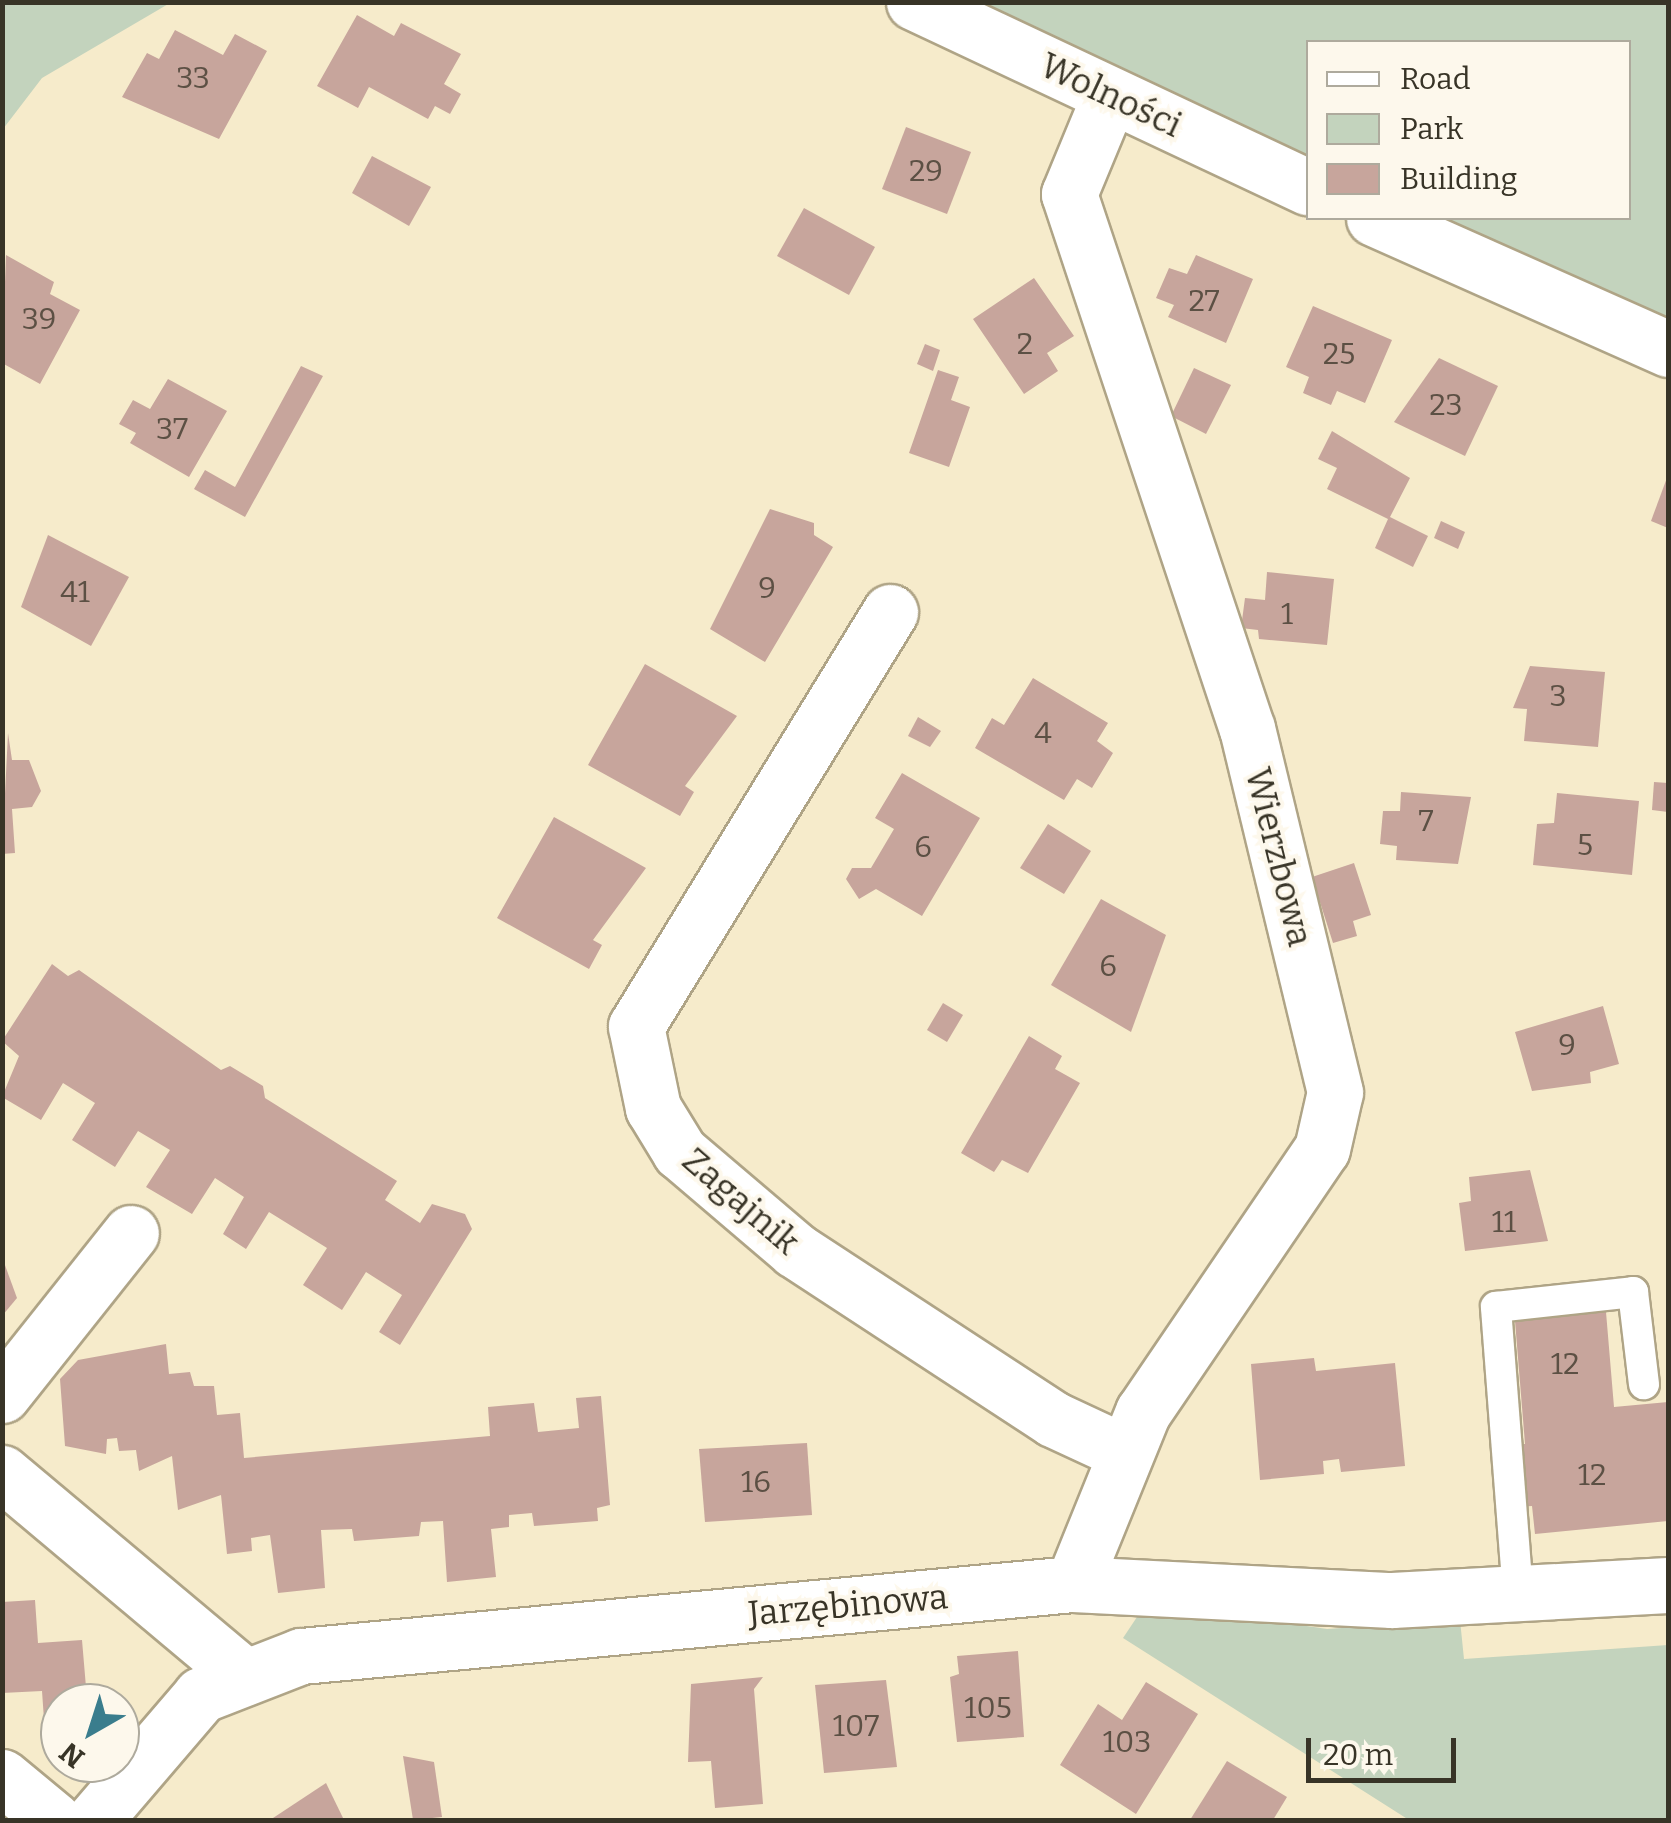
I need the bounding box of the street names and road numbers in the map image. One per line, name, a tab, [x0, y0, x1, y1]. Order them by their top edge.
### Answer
street label: Wolności	[1034, 44, 1188, 146]
street label: Wierzbowa	[1237, 764, 1321, 950]
street label: Zagajnik	[674, 1139, 808, 1263]
street label: Jarzębinowa	[746, 1575, 950, 1635]

